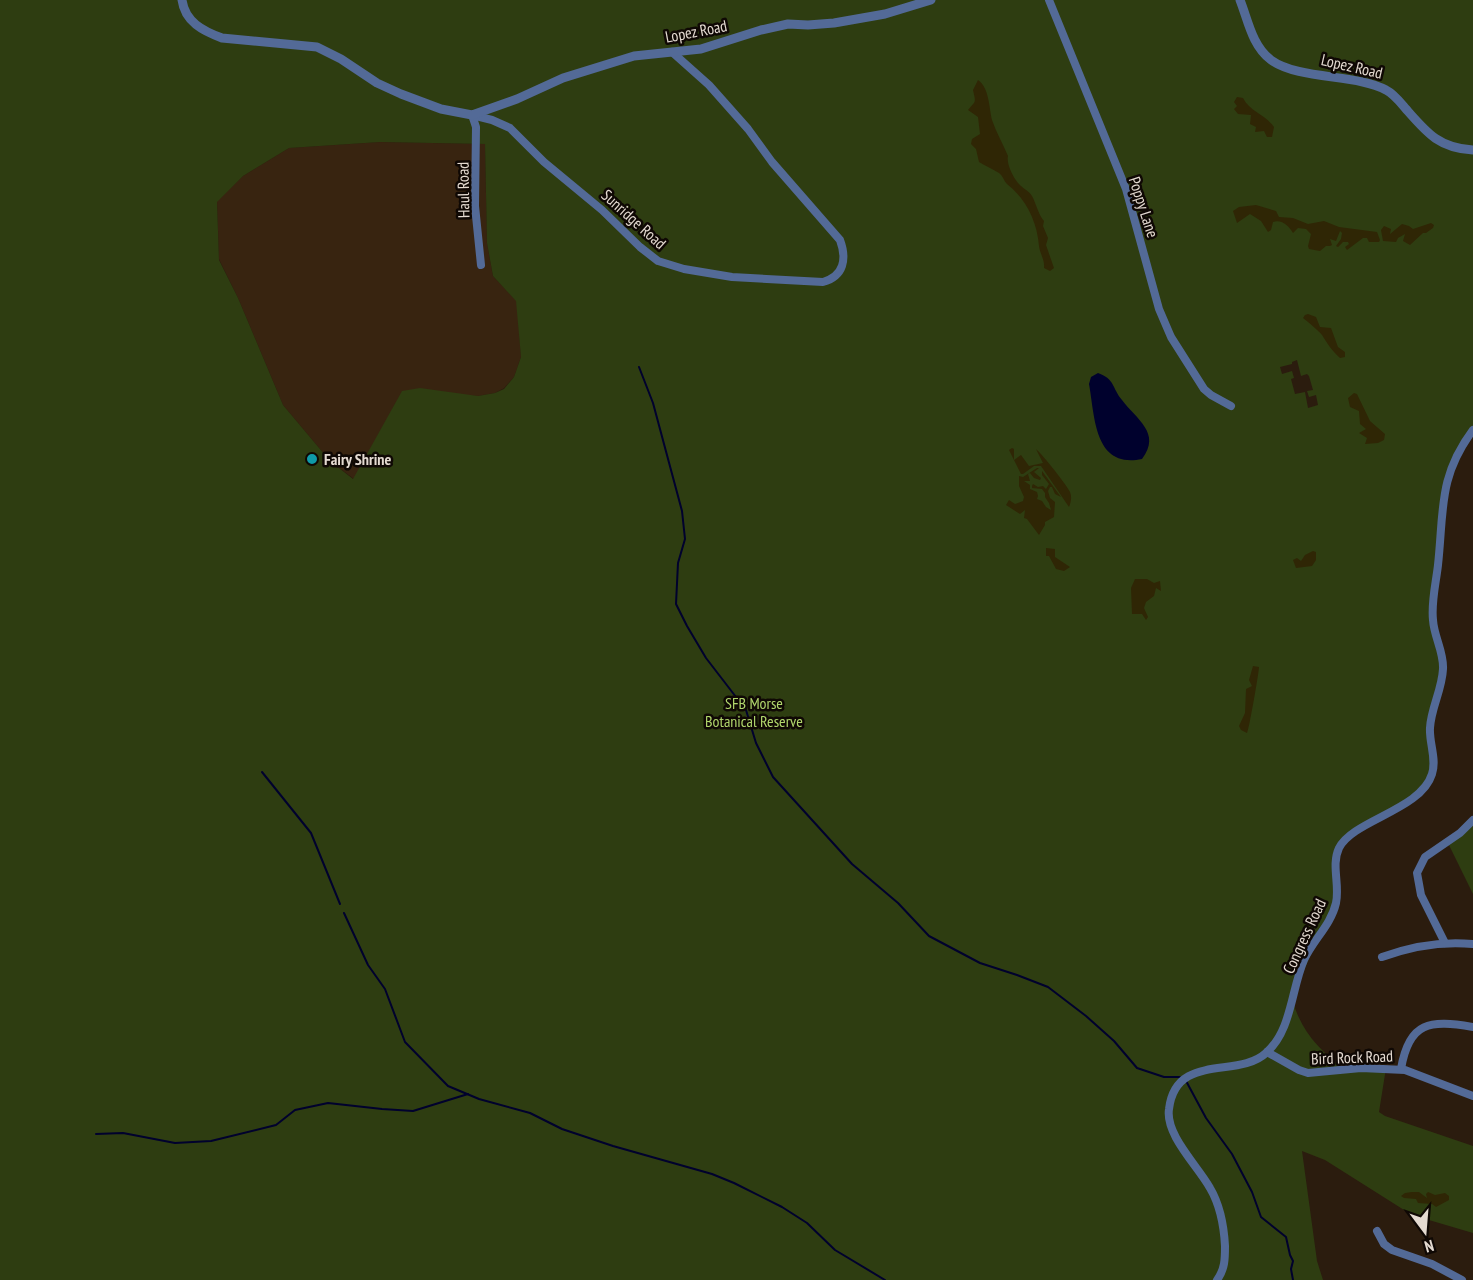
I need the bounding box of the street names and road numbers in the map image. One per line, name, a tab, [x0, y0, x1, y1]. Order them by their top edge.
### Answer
street label: Lopez Road	[663, 15, 729, 47]
street label: Lopez Road	[1319, 49, 1385, 83]
street label: Haul Road	[453, 162, 473, 218]
street label: Poppy Lane	[1125, 174, 1163, 240]
street label: Sunridge Road	[598, 185, 670, 253]
street label: Congress Road	[1278, 895, 1330, 977]
street label: Bird Rock Road	[1311, 1046, 1393, 1068]

